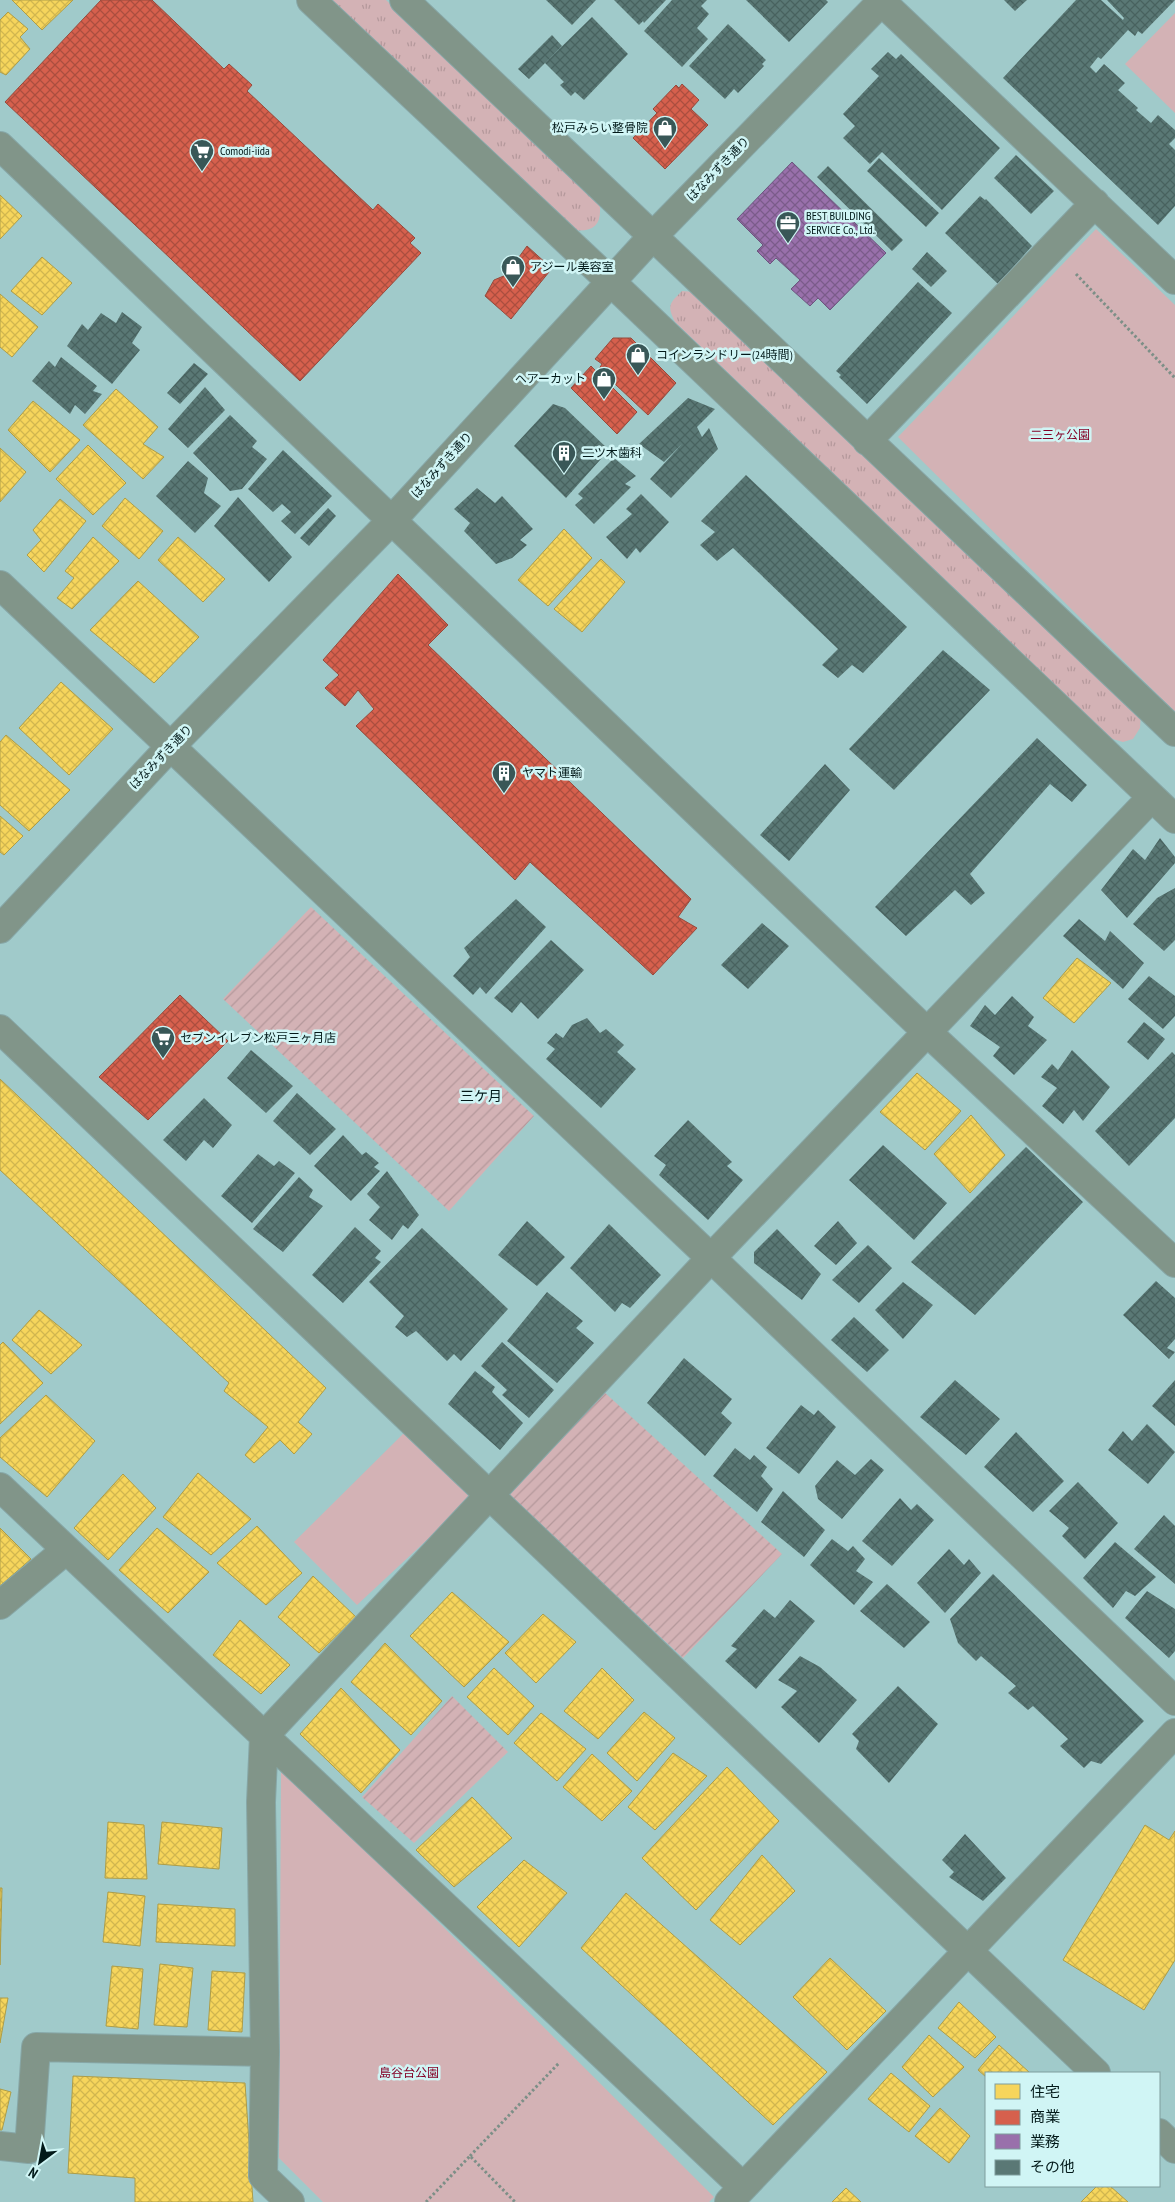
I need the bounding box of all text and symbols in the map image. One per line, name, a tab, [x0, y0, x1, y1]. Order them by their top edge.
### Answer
shop icon: 松戸みらい整骨院	[652, 115, 678, 149]
place label: 松戸みらい整骨院	[552, 120, 648, 135]
street label: はなみずき通り	[683, 133, 752, 204]
supermarket icon: Comodi-iida	[189, 138, 215, 172]
place label: Comodi-iida	[220, 143, 270, 158]
place label: BEST BUILDING SERVICE Co., Ltd.	[806, 208, 875, 237]
office icon: BEST BUILDING SERVICE Co., Ltd.	[775, 210, 801, 244]
shop icon: アジール美容室	[500, 254, 526, 288]
place label: アジール美容室	[530, 259, 614, 274]
shop icon: コインランドリー(24時間)	[625, 342, 651, 376]
place label: コインランドリー(24時間)	[656, 347, 793, 362]
shop icon: ヘアーカット	[591, 366, 617, 400]
place label: ヘアーカット	[515, 371, 586, 386]
park label: 二三ヶ公園	[1030, 427, 1090, 442]
street label: はなみずき通り	[408, 428, 475, 501]
building icon: 二ツ木歯科	[551, 440, 577, 474]
place label: 二ツ木歯科	[582, 445, 642, 460]
street label: はなみずき通り	[126, 721, 195, 792]
building icon: ヤマト運輸	[491, 760, 517, 794]
place label: ヤマト運輸	[522, 765, 582, 780]
supermarket icon: セブンイレブン松戸三ヶ月店	[150, 1025, 176, 1059]
place label: セブンイレブン松戸三ヶ月店	[180, 1030, 336, 1045]
district label: 三ケ月	[460, 1087, 502, 1105]
park label: 島谷台公園	[379, 2065, 439, 2080]
legend	[985, 2072, 1160, 2187]
text: 住宅	[1030, 2082, 1060, 2101]
text: 商業	[1030, 2107, 1060, 2126]
text: 業務	[1030, 2132, 1060, 2151]
north arrow	[15, 2137, 65, 2187]
text: その他	[1030, 2157, 1075, 2176]
text: N	[25, 2163, 41, 2183]

